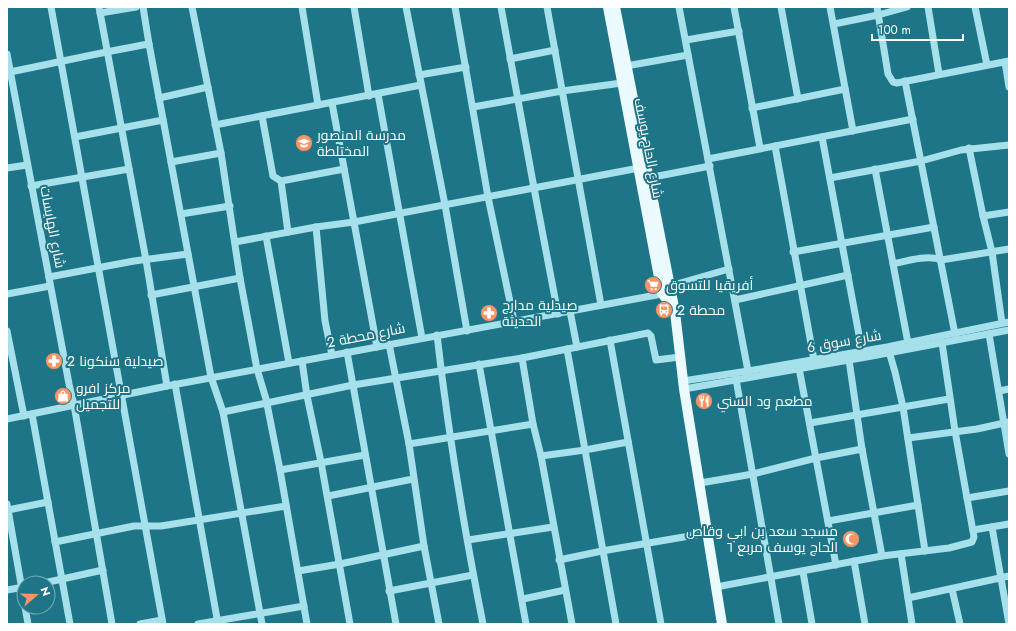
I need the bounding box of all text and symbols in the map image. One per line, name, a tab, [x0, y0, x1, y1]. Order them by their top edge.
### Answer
scale bar	[872, 16, 963, 42]
text: 100 m	[878, 21, 911, 39]
street label: شارع الحاج يوسف	[629, 96, 669, 200]
place label: مدرسة المنصور المختلطة	[316, 125, 406, 161]
school or university icon: مدرسة المنصور المختلطة	[294, 133, 314, 153]
street label: شارع الهايسات	[35, 184, 71, 270]
supermarket icon: أفريقيا للتسوق	[643, 275, 663, 295]
place label: أفريقيا للتسوق	[666, 275, 753, 295]
place label: صيدلية مدارج الحديثة	[502, 295, 577, 331]
bus stop icon: محطة 2	[654, 300, 674, 320]
place label: محطة 2	[677, 300, 725, 320]
pharmacy icon: صيدلية مدارج الحديثة	[479, 303, 499, 323]
street label: شارع محطة 2	[325, 318, 407, 352]
street label: شارع سوق 6	[805, 325, 883, 357]
pharmacy icon: صيدلية سنكونا 2	[44, 351, 64, 371]
place label: صيدلية سنكونا 2	[67, 351, 163, 371]
place label: مركز افرو للتجميل	[76, 378, 130, 414]
shop icon: مركز افرو للتجميل	[53, 386, 73, 406]
restaurant icon: مطعم ود السني	[694, 391, 714, 411]
place label: مطعم ود السني	[717, 391, 813, 413]
place label: مسجد سعد بن ابي وقاص الحاج يوسف مربع ٦	[686, 521, 838, 557]
mosque icon: مسجد سعد بن ابي وقاص الحاج يوسف مربع ٦	[841, 529, 861, 549]
north arrow	[16, 575, 56, 615]
text: N	[36, 585, 54, 598]

